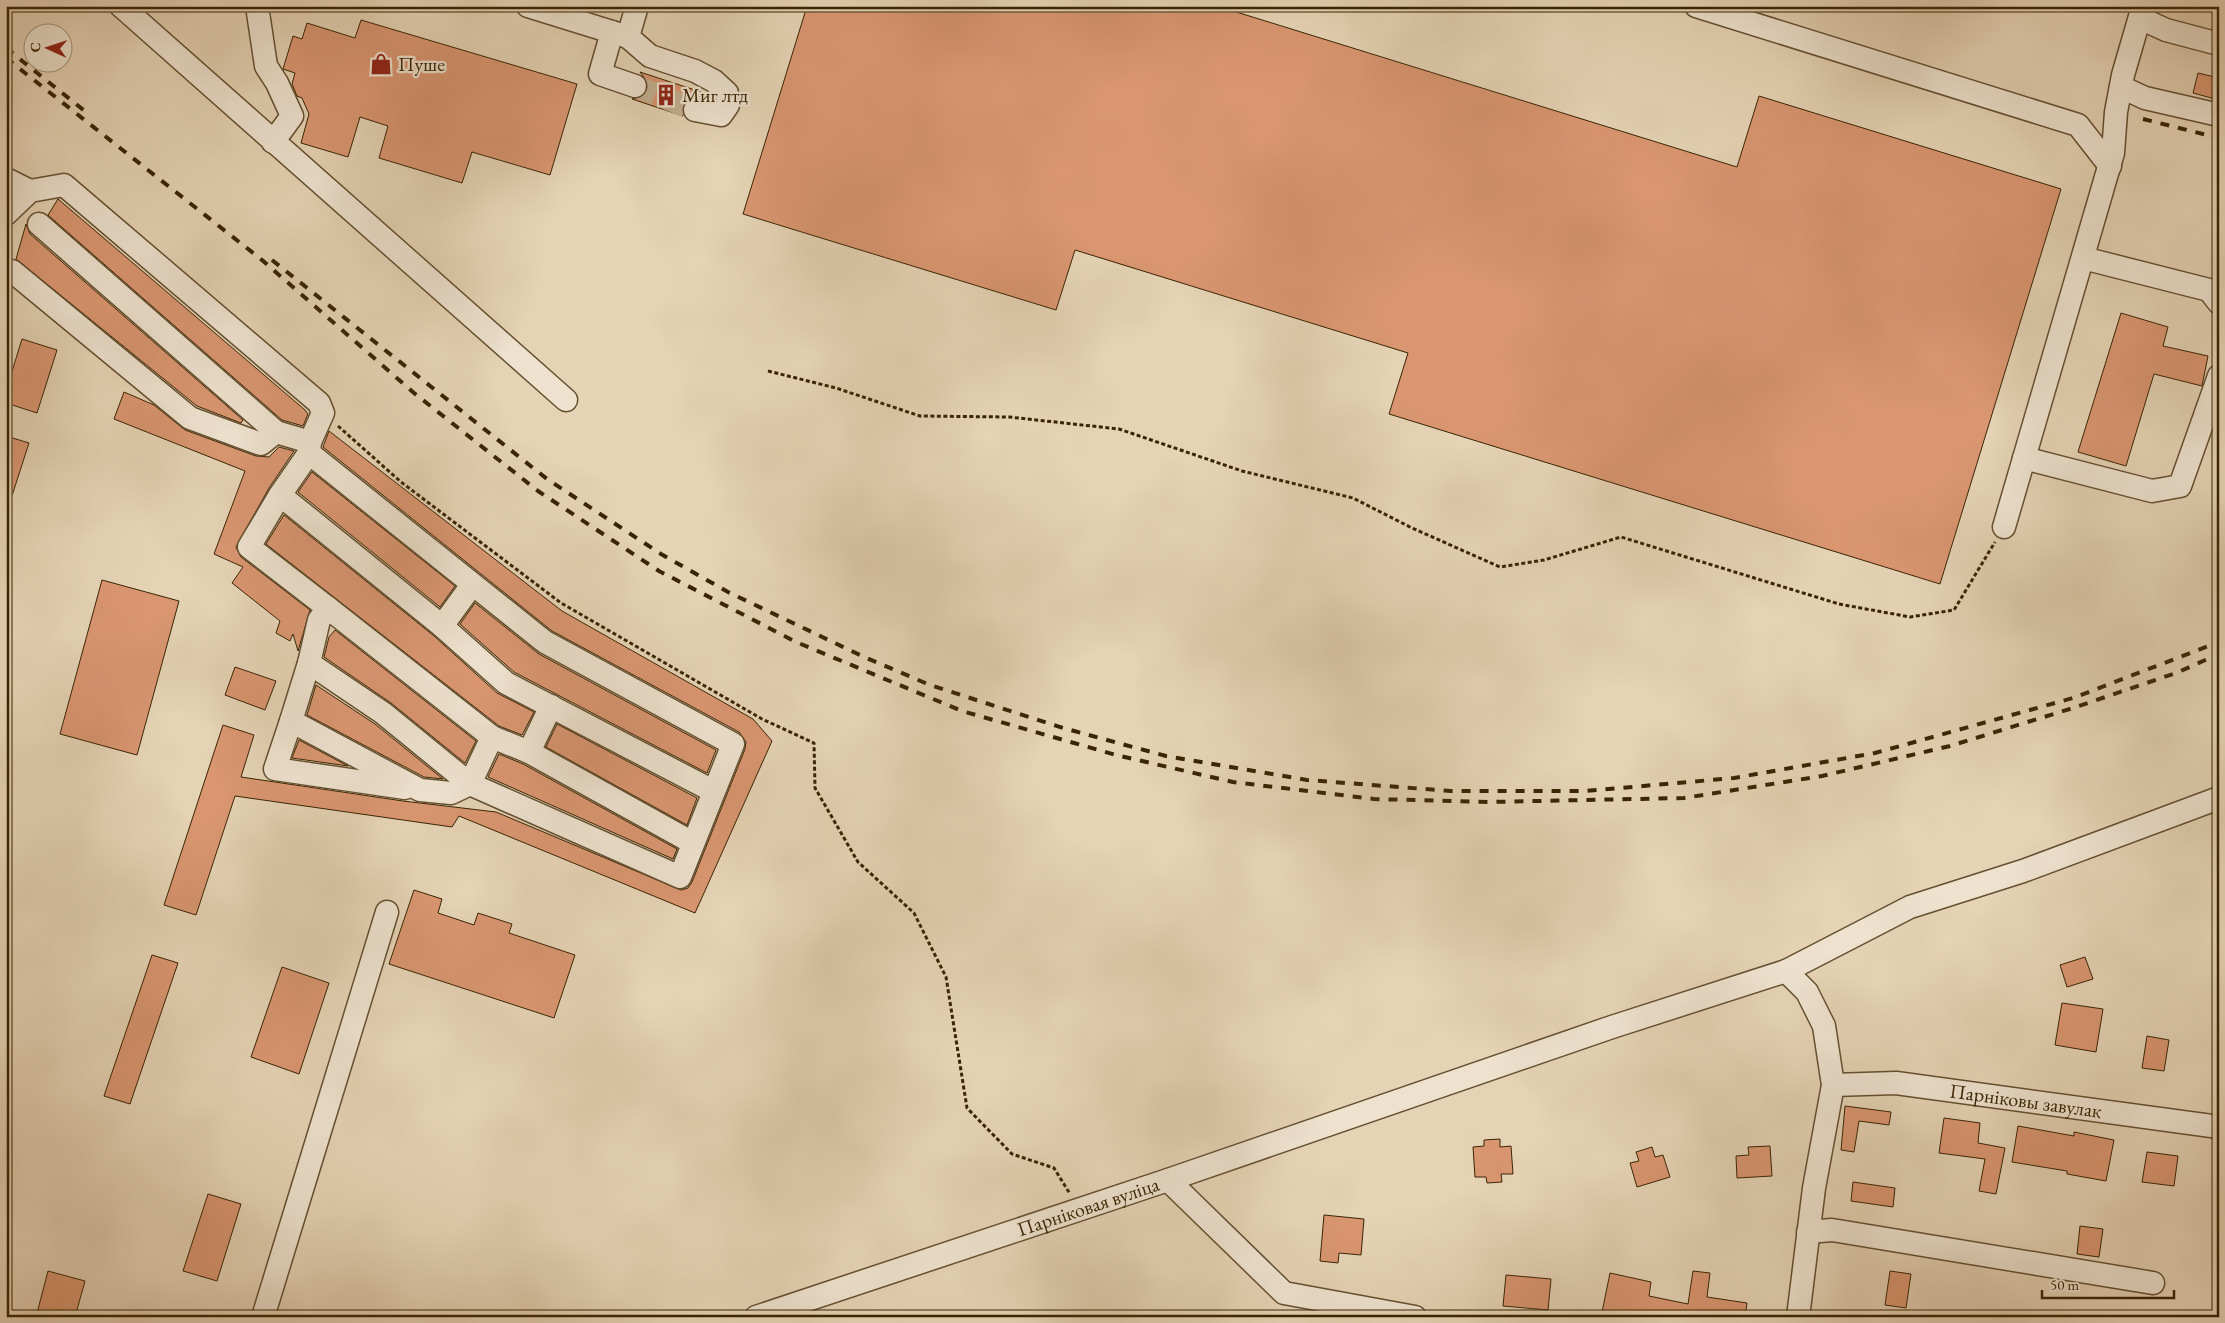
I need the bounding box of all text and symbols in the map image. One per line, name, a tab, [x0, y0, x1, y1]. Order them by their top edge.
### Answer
north arrow	[22, 22, 72, 72]
text: С	[26, 42, 44, 53]
shop icon: Пуше	[368, 51, 394, 77]
place label: Пуше	[398, 51, 445, 77]
building icon: Миг лтд	[653, 82, 679, 108]
place label: Миг лтд	[682, 82, 748, 108]
street label: Парніковы завулак	[1948, 1077, 2104, 1124]
street label: Парніковая вуліца	[1014, 1171, 1162, 1242]
scale bar	[2042, 1268, 2175, 1300]
text: 50 m	[2050, 1275, 2079, 1294]

